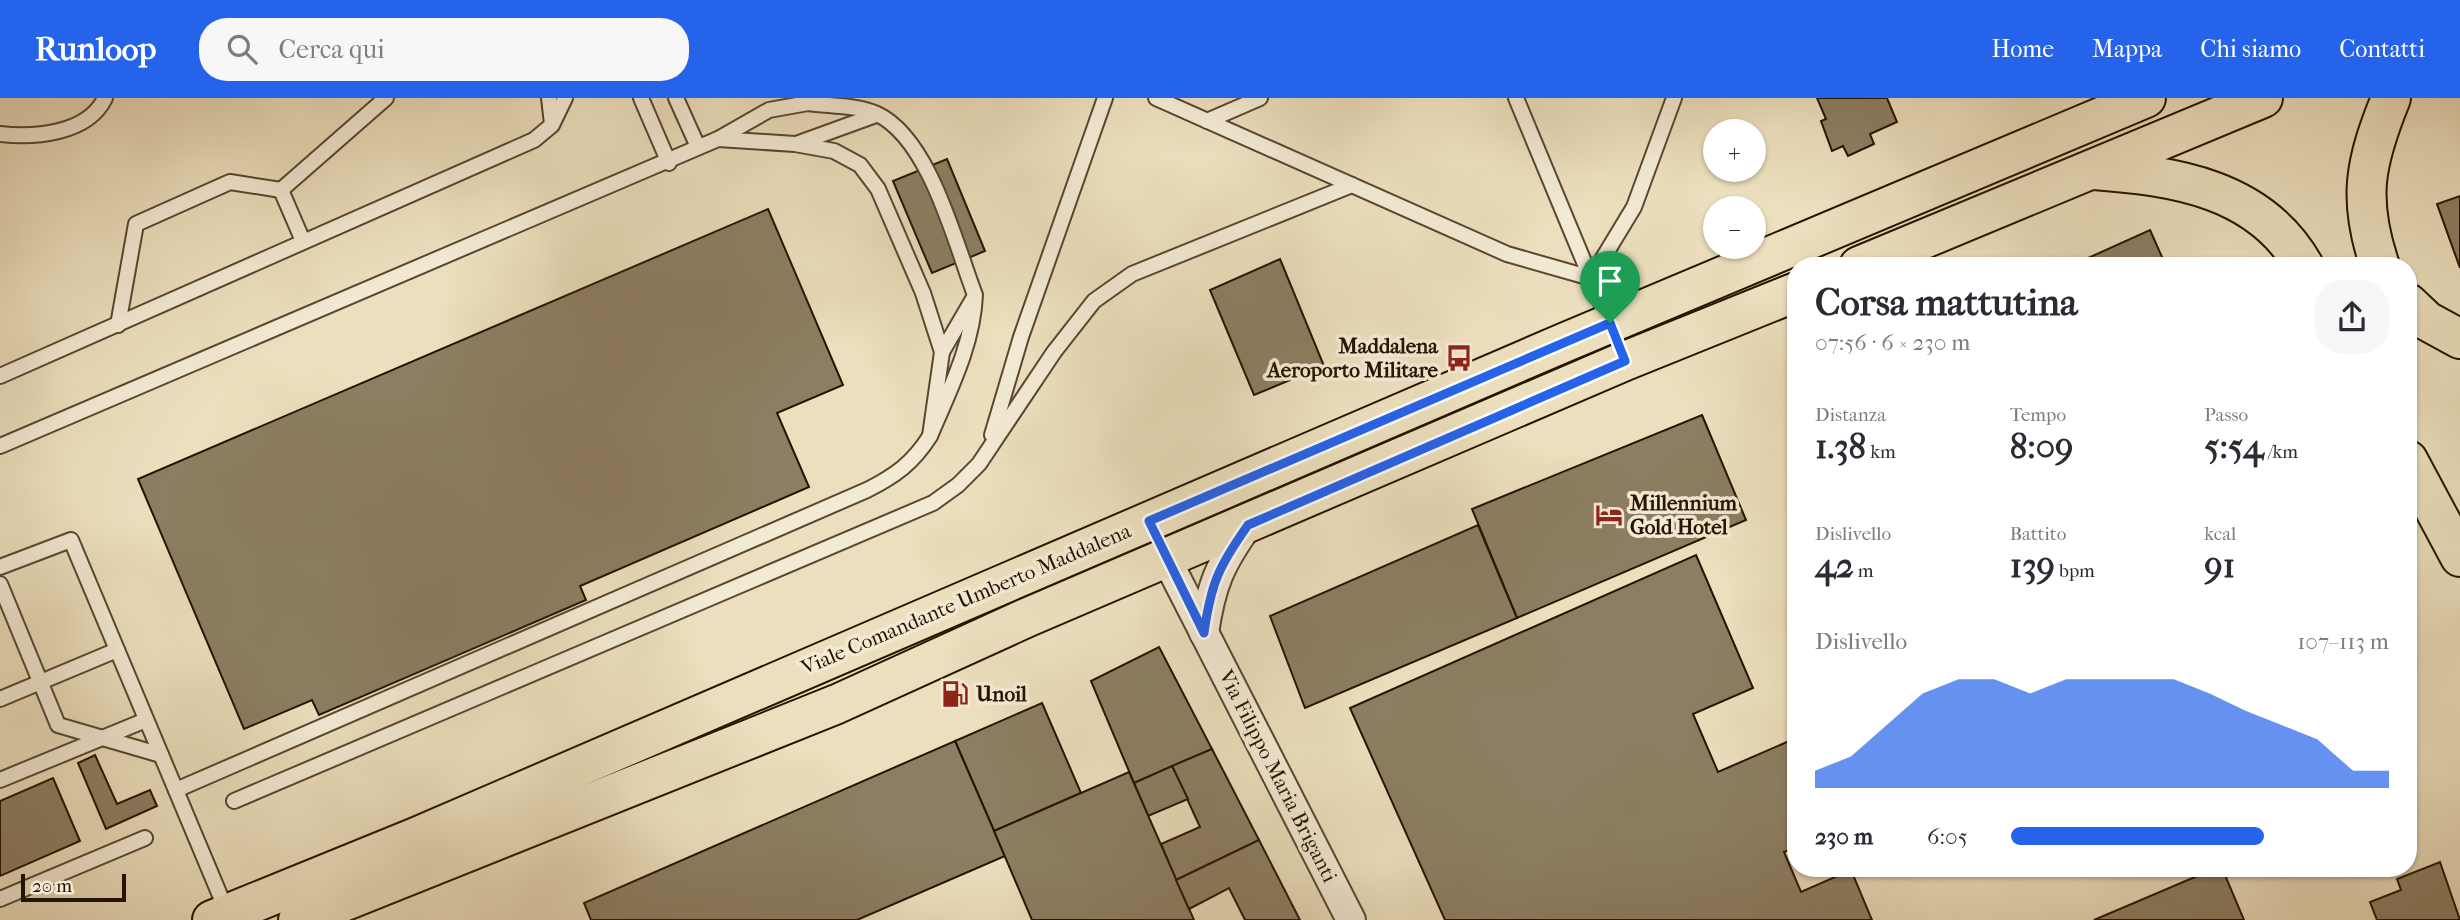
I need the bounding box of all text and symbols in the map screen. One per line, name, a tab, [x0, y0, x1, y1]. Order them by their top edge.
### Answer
search box	[199, 18, 689, 81]
text: Runloop	[35, 30, 157, 69]
icon: search	[223, 30, 261, 68]
text: Cerca qui	[279, 34, 385, 65]
text: Home	[1992, 35, 2054, 63]
text: Mappa	[2092, 35, 2162, 63]
text: Chi siamo	[2200, 35, 2301, 63]
text: Contatti	[2339, 35, 2425, 63]
map controls	[1703, 119, 1766, 259]
button: +	[1703, 119, 1766, 182]
button: −	[1703, 196, 1766, 259]
pin	[1580, 251, 1640, 323]
icon: arrive	[1591, 262, 1629, 300]
text: Corsa mattutina	[1815, 280, 2078, 325]
button: share	[2315, 280, 2389, 354]
text: 07:56 · 6 × 230 m	[1815, 329, 1971, 356]
place label: Maddalena Aeroporto Militare	[1265, 334, 1439, 382]
bus stop icon: Maddalena Aeroporto Militare	[1444, 343, 1474, 373]
text: Distanza	[1815, 404, 1886, 426]
text: Tempo	[2010, 404, 2066, 426]
text: Passo	[2204, 404, 2248, 426]
text: 1.38	[1815, 426, 1866, 467]
text: 8:09	[2010, 426, 2073, 467]
text: 5:54	[2204, 426, 2264, 467]
text: km	[1866, 441, 1896, 463]
text: /km	[2264, 441, 2298, 463]
place label: Millennium Gold Hotel	[1629, 491, 1738, 539]
hotel icon: Millennium Gold Hotel	[1594, 500, 1624, 530]
street label: Viale Comandante Umberto Maddalena	[797, 518, 1135, 680]
text: Dislivello	[1815, 523, 1891, 545]
text: Battito	[2010, 523, 2066, 545]
text: kcal	[2204, 523, 2236, 545]
text: 42	[1815, 545, 1854, 586]
text: 139	[2010, 545, 2055, 586]
text: 91	[2204, 545, 2235, 586]
text: m	[1854, 560, 1874, 582]
text: bpm	[2055, 560, 2095, 582]
text: Dislivello	[1815, 628, 1907, 655]
text: 107–113 m	[2297, 628, 2389, 655]
street label: Via Filippo Maria Briganti	[1213, 665, 1342, 886]
fuel station icon: Unoil	[940, 679, 970, 709]
place label: Unoil	[975, 682, 1027, 706]
text: 230 m	[1815, 823, 1873, 850]
text: 6:05	[1927, 823, 1968, 850]
scale bar	[21, 871, 126, 903]
text: 20 m	[32, 875, 72, 897]

